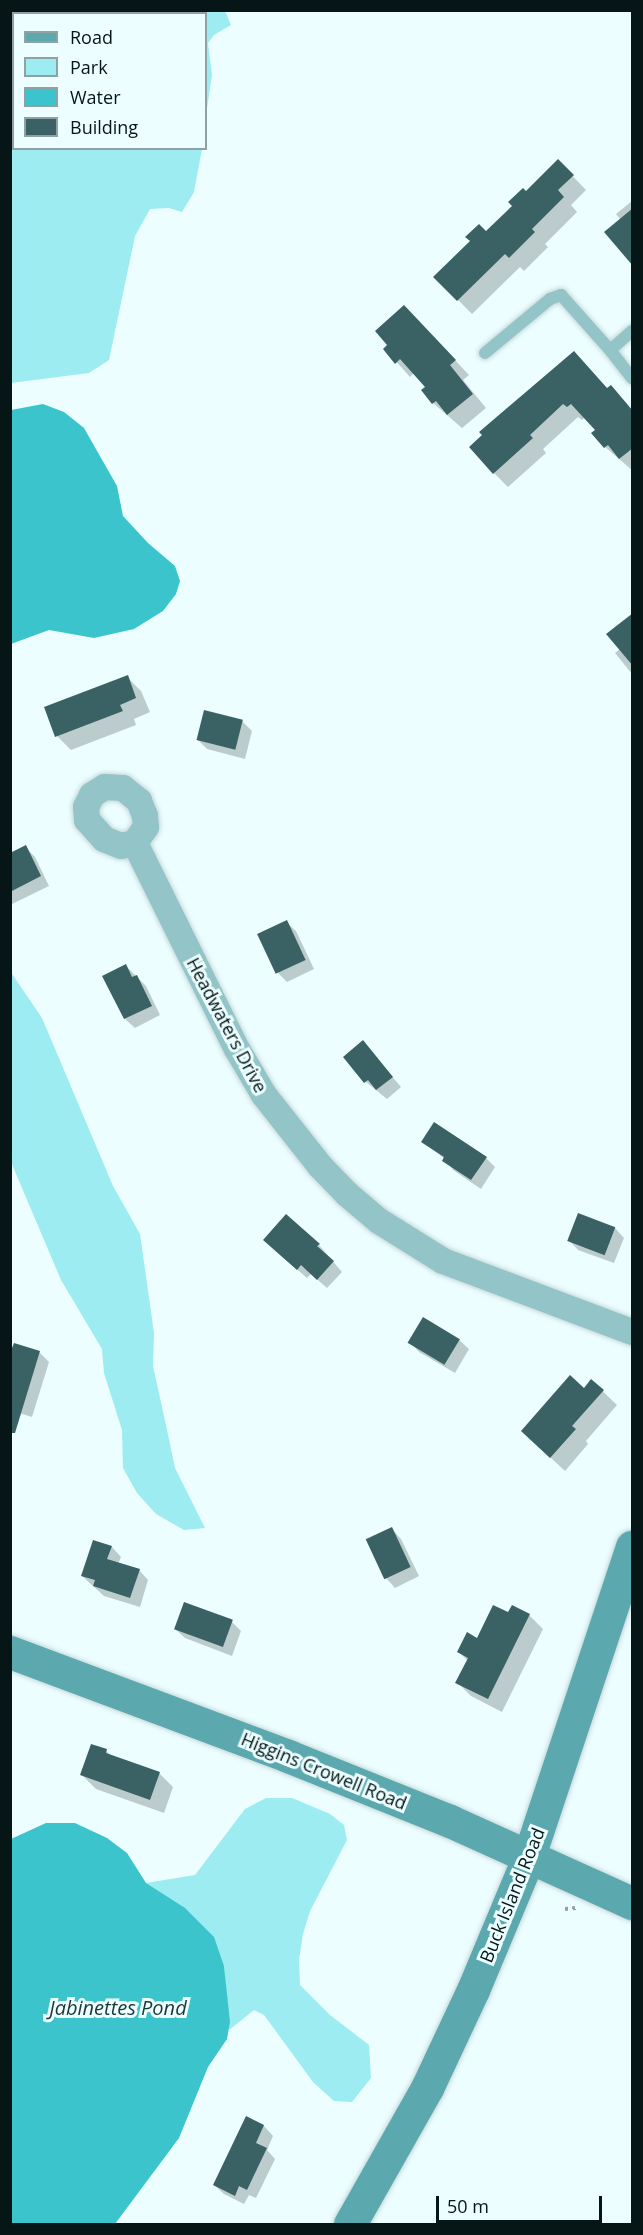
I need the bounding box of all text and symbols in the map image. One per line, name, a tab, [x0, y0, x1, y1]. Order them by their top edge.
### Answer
legend	[12, 12, 207, 150]
text: Road	[70, 25, 113, 49]
text: Park	[70, 55, 108, 79]
text: Water	[70, 85, 121, 109]
text: Building	[70, 115, 138, 139]
street label: Headwaters Drive	[182, 954, 272, 1096]
street label: Higgins Crowell Road	[238, 1728, 410, 1814]
street label: Buck Island Road	[475, 1825, 549, 1965]
water label: Jabinettes Pond	[49, 1995, 187, 2019]
scale bar	[439, 2184, 606, 2222]
text: 50 m	[447, 2194, 489, 2218]

